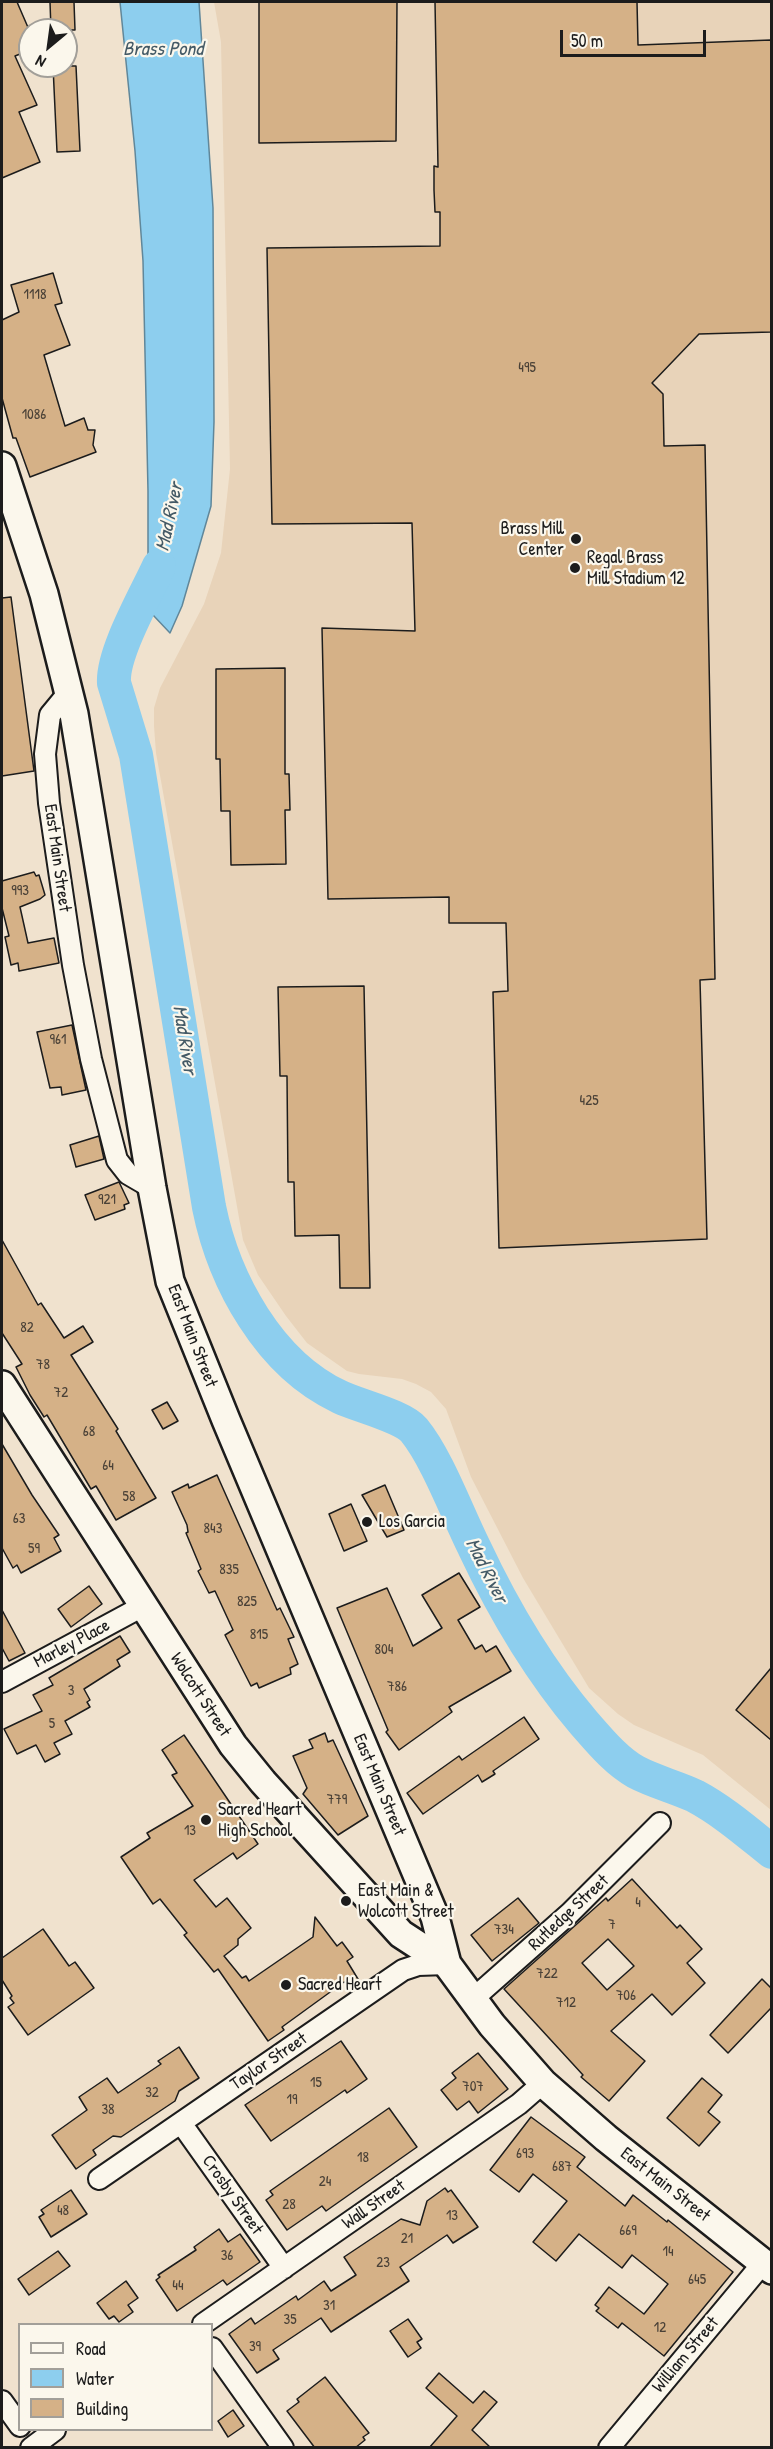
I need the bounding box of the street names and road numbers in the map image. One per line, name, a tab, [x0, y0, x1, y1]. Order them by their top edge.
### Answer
street label: East Main Street	[39, 803, 75, 913]
street label: East Main Street	[163, 1282, 221, 1390]
street label: Marley Place	[30, 1615, 114, 1673]
street label: Wolcott Street	[165, 1649, 235, 1741]
street label: East Main Street	[348, 1731, 410, 1839]
street label: Rutledge Street	[524, 1870, 614, 1956]
street label: Taylor Street	[226, 2028, 312, 2096]
street label: East Main Street	[616, 2143, 714, 2227]
street label: Crosby Street	[197, 2151, 267, 2239]
street label: Wall Street	[338, 2176, 410, 2234]
street label: William Street	[648, 2313, 724, 2397]

